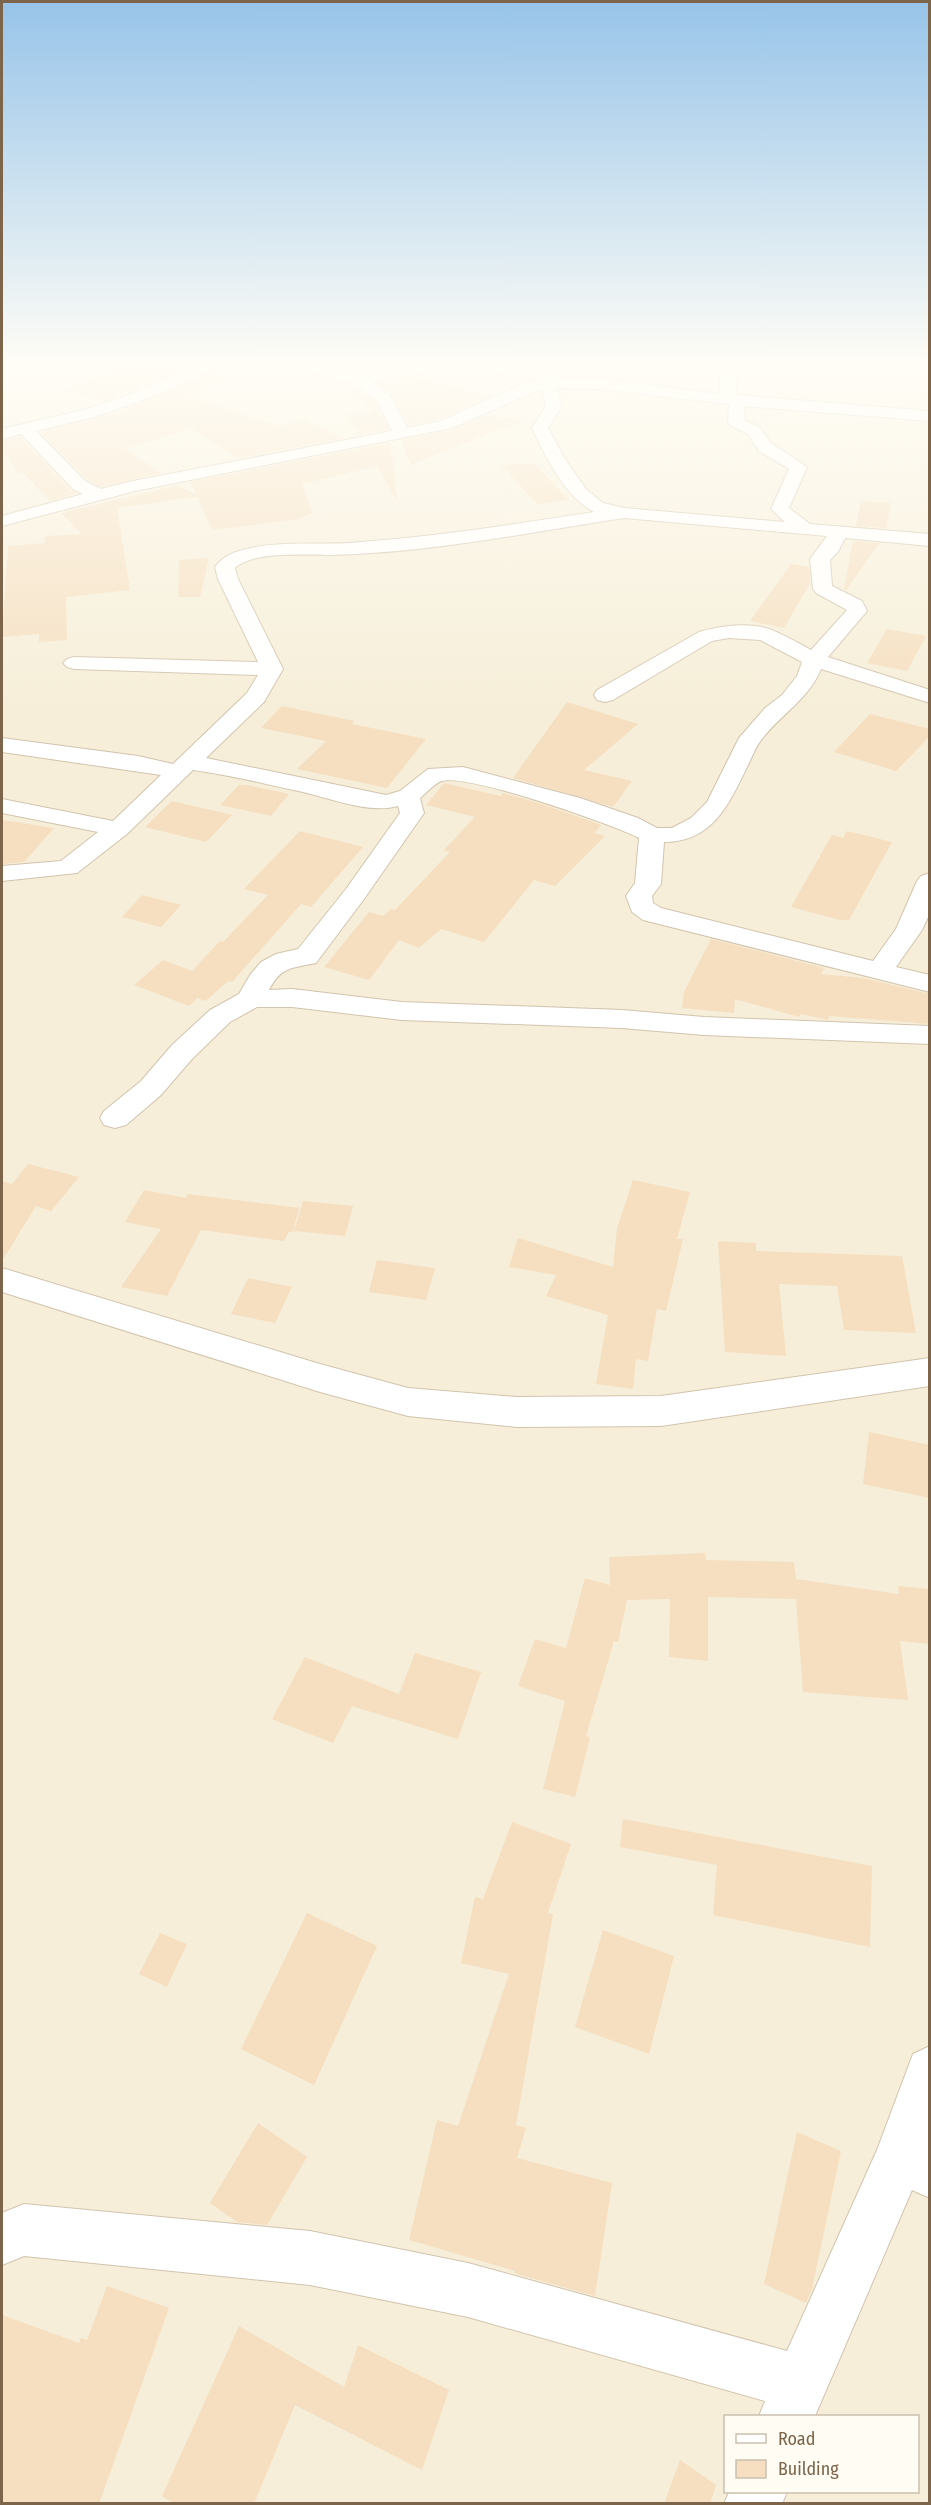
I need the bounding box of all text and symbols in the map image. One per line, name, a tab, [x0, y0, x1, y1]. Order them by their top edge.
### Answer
legend	[724, 2415, 919, 2493]
text: Road	[778, 2428, 815, 2450]
text: Building	[778, 2458, 839, 2480]

